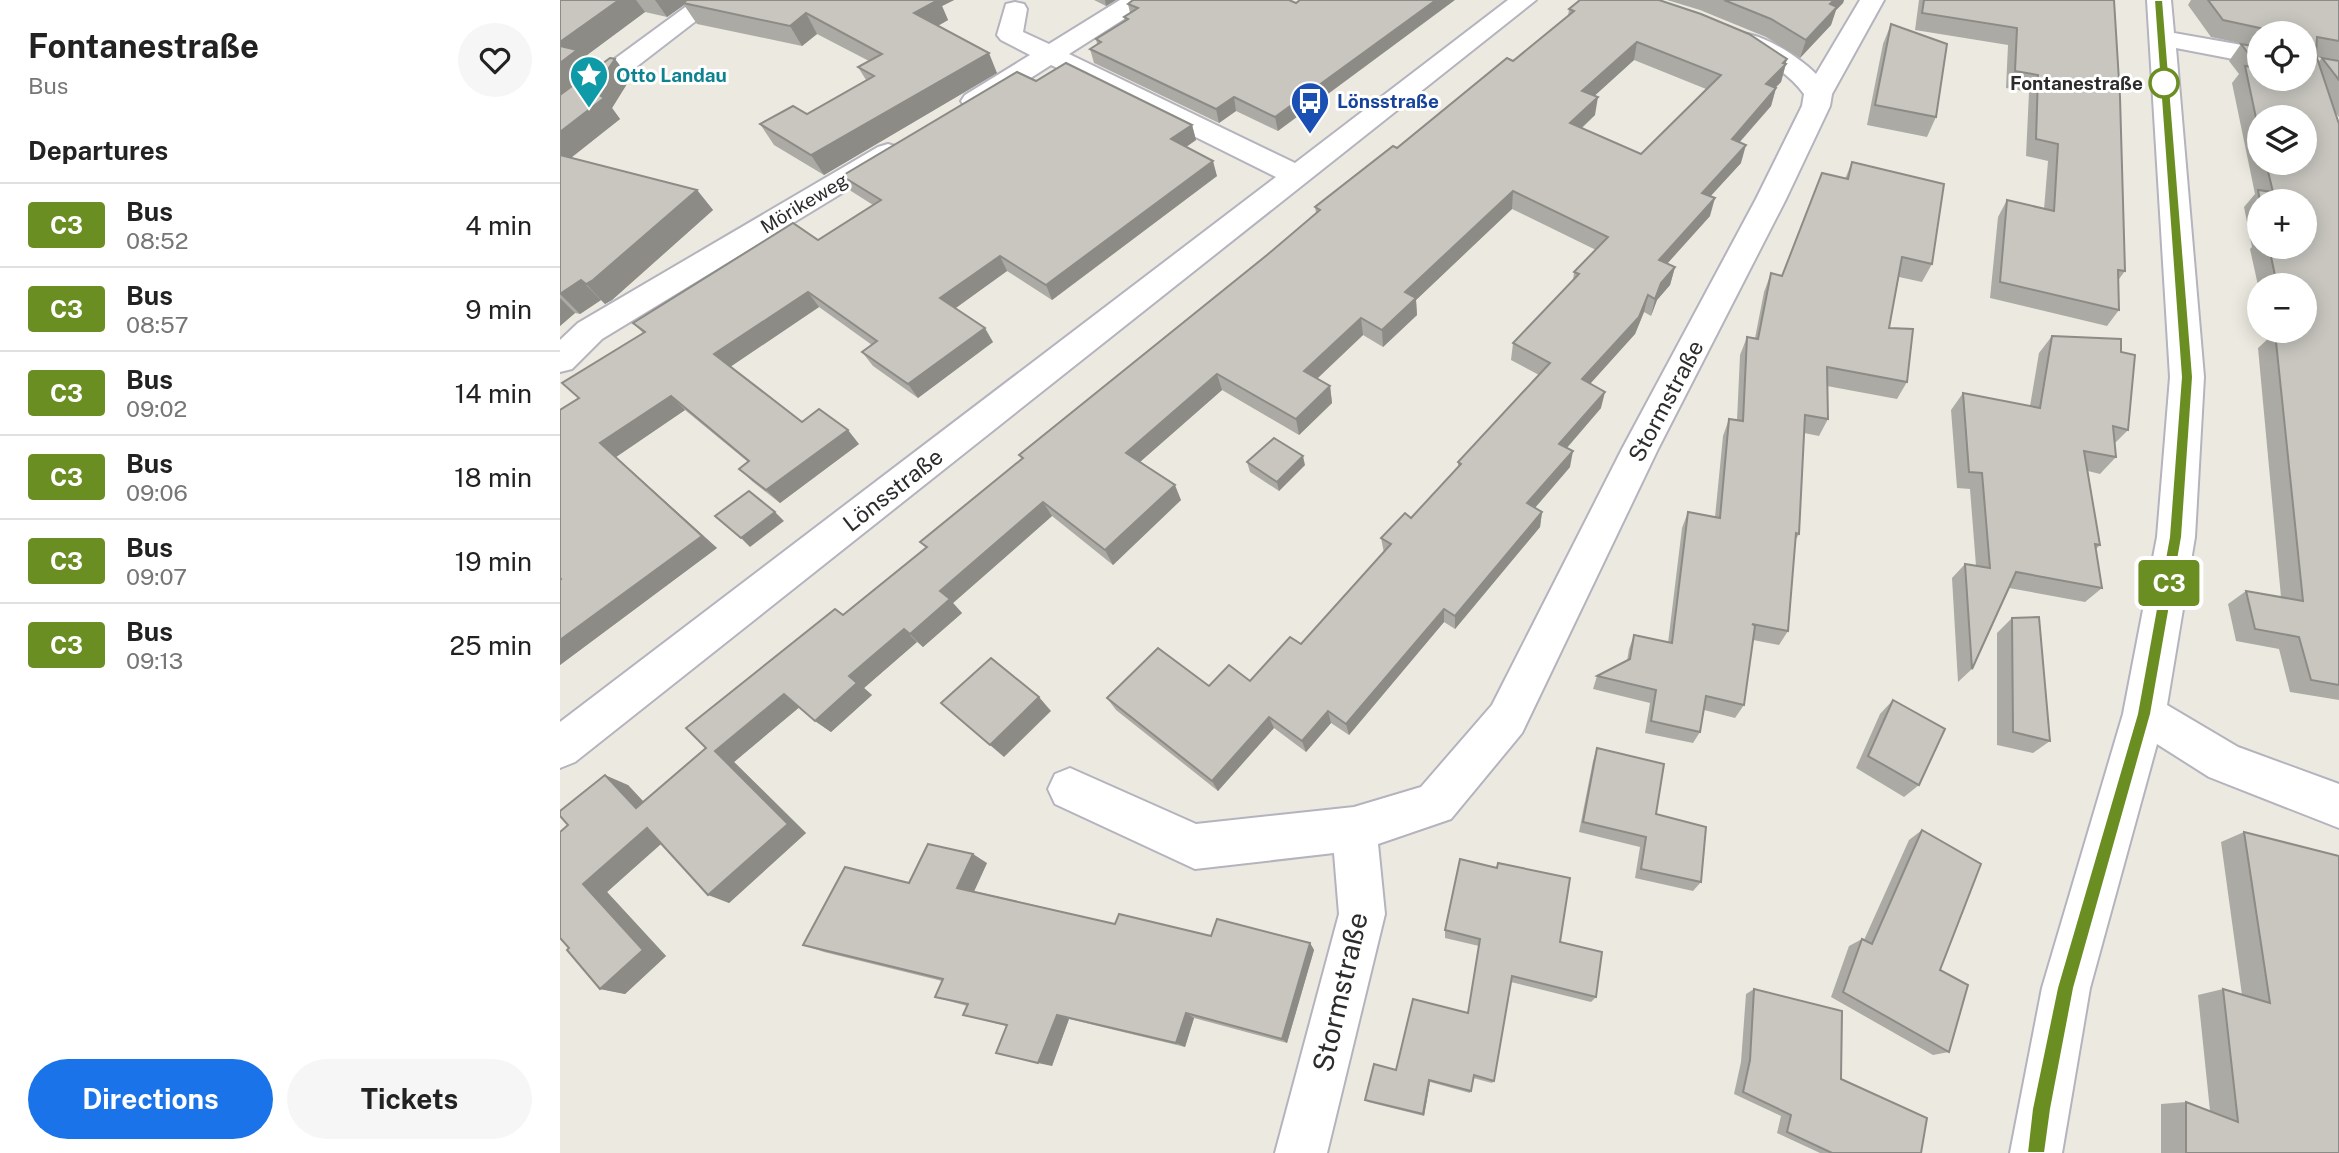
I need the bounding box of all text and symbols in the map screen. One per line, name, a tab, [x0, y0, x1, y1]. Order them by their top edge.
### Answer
map controls	[2247, 21, 2317, 343]
button: locate	[2247, 21, 2317, 91]
button: heart	[458, 23, 532, 97]
text: Fontanestraße	[28, 27, 259, 65]
place icon: Otto Landau	[568, 54, 610, 109]
place label: Otto Landau	[616, 64, 727, 86]
marker: Fontanestraße	[2149, 68, 2179, 98]
text: Bus	[28, 72, 68, 99]
place label: Fontanestraße	[2010, 72, 2143, 94]
bus stop icon: Lönsstraße	[1289, 80, 1331, 135]
place label: Lönsstraße	[1337, 90, 1439, 112]
button: layers	[2247, 105, 2317, 175]
text: Departures	[28, 135, 168, 166]
street label: Mörikeweg	[756, 168, 852, 238]
button: +	[2247, 189, 2317, 259]
text: Bus	[126, 196, 173, 227]
text: 4 min	[465, 210, 532, 241]
text: C3	[50, 211, 83, 239]
text: 08:52	[126, 227, 188, 254]
button: −	[2247, 273, 2317, 343]
text: Bus	[126, 280, 173, 311]
text: 9 min	[465, 294, 532, 325]
text: C3	[50, 295, 83, 323]
text: 08:57	[126, 311, 189, 338]
street label: Stormstraße	[1622, 335, 1709, 466]
text: Bus	[126, 364, 173, 395]
text: 14 min	[455, 378, 532, 409]
text: C3	[50, 379, 83, 407]
text: 09:02	[126, 395, 187, 422]
street label: Lönsstraße	[838, 442, 948, 537]
text: Bus	[126, 448, 173, 479]
text: 18 min	[454, 462, 532, 493]
text: C3	[50, 463, 83, 491]
text: 09:06	[126, 479, 188, 506]
text: Bus	[126, 532, 173, 563]
text: 19 min	[455, 546, 532, 577]
text: C3	[50, 547, 83, 575]
line badge: C3	[2138, 560, 2200, 606]
text: 09:07	[126, 563, 187, 590]
text: C3	[2152, 569, 2186, 597]
text: Bus	[126, 616, 173, 647]
text: 25 min	[449, 630, 532, 661]
text: C3	[50, 631, 83, 659]
text: 09:13	[126, 647, 183, 674]
street label: Stormstraße	[1305, 909, 1374, 1075]
button: Directions	[28, 1059, 273, 1139]
button: Tickets	[287, 1059, 532, 1139]

